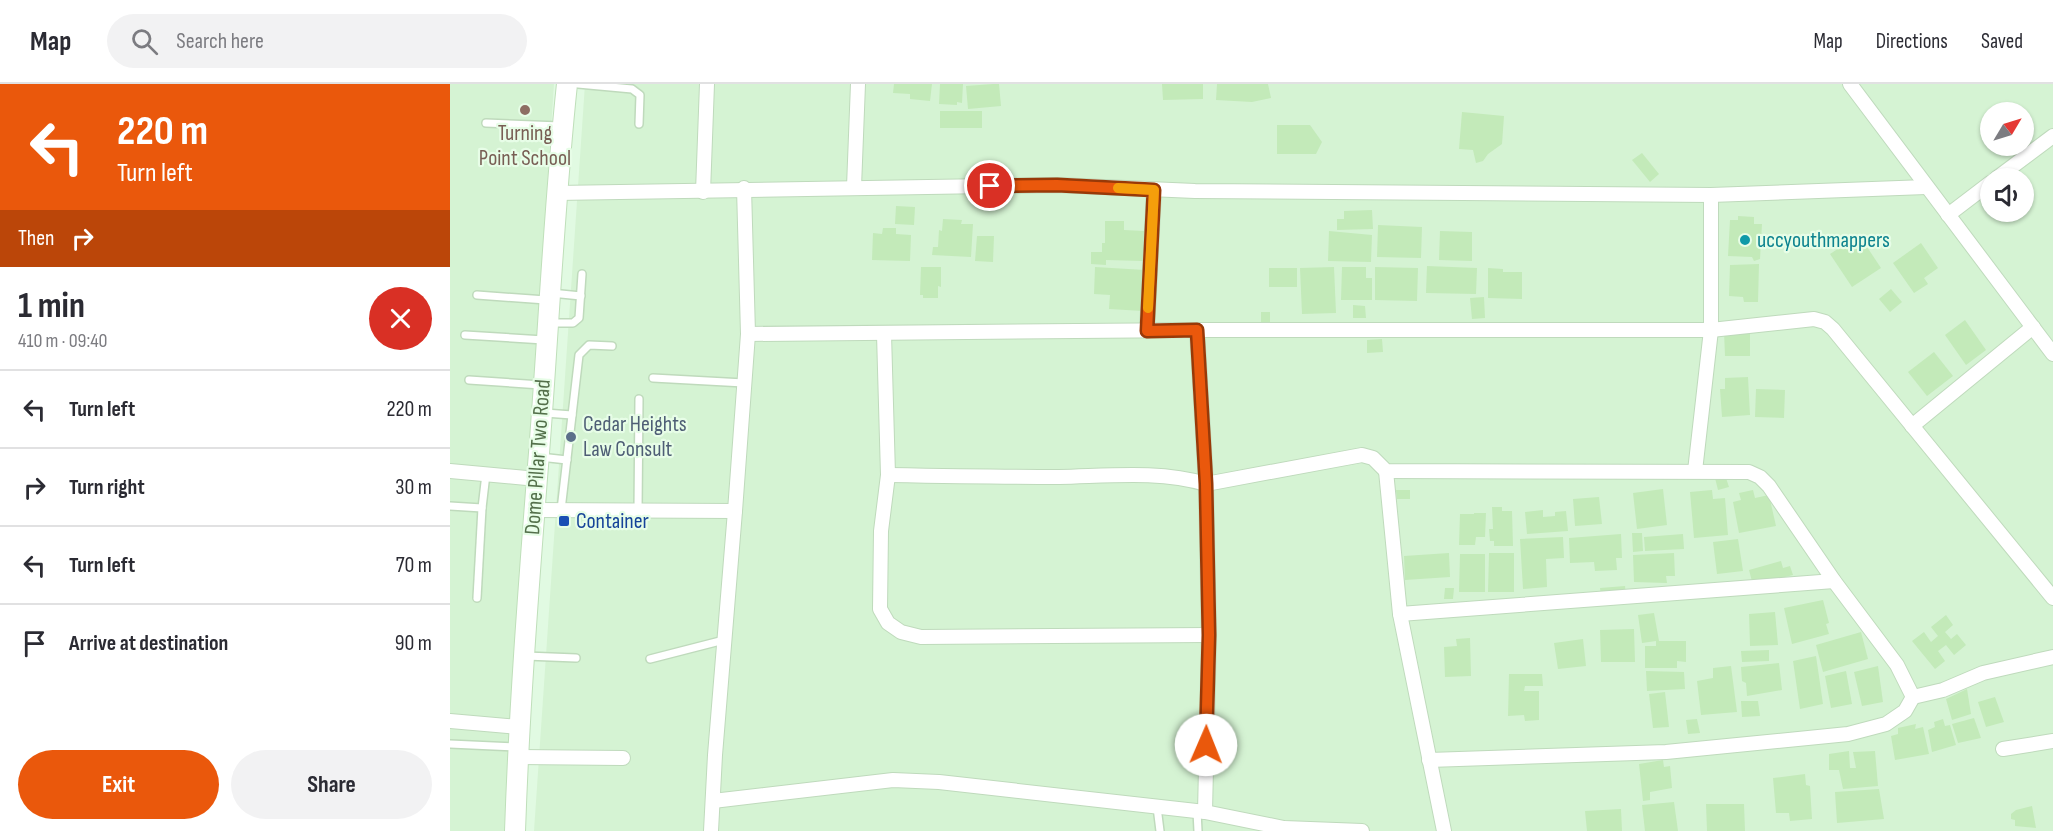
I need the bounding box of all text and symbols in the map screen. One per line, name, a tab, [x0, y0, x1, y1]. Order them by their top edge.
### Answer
search box	[107, 14, 527, 68]
text: Map	[30, 25, 71, 58]
icon: search	[128, 25, 161, 58]
text: Search here	[176, 28, 264, 55]
text: Map	[1813, 29, 1843, 54]
text: Directions	[1876, 29, 1948, 54]
text: Saved	[1981, 29, 2023, 54]
north arrow	[1980, 102, 2034, 156]
map controls	[1980, 102, 2034, 222]
marker: Turning Point School	[518, 103, 532, 117]
text: 220 m	[117, 106, 208, 157]
icon: left	[18, 108, 96, 186]
place label: Turning Point School	[479, 120, 571, 172]
text: Turn left	[117, 157, 193, 189]
pin	[964, 160, 1015, 211]
button: sound	[1980, 168, 2034, 222]
icon: arrive	[973, 169, 1006, 202]
icon: right	[66, 222, 99, 255]
text: Then	[18, 225, 54, 252]
place label: uccyouthmappers	[1757, 227, 1890, 254]
marker: uccyouthmappers	[1738, 233, 1752, 247]
text: 1 min	[18, 285, 85, 328]
button: close	[369, 287, 432, 350]
text: 410 m · 09:40	[18, 329, 108, 353]
street label: Dome Pillar Two Road	[519, 378, 557, 536]
icon: left	[18, 393, 51, 426]
text: Turn left	[69, 396, 135, 423]
text: 220 m	[386, 396, 432, 423]
place label: Cedar Heights Law Consult	[583, 411, 687, 463]
marker: Cedar Heights Law Consult	[564, 430, 578, 444]
icon: right	[18, 471, 51, 504]
text: Turn right	[69, 474, 145, 501]
text: 30 m	[395, 474, 432, 501]
place label: Container	[576, 508, 649, 535]
marker: Container	[557, 514, 571, 528]
icon: left	[18, 549, 51, 582]
text: Turn left	[69, 552, 135, 579]
text: 70 m	[396, 552, 432, 579]
icon: arrive	[18, 627, 51, 660]
text: Arrive at destination	[69, 630, 228, 657]
text: 90 m	[395, 630, 432, 657]
position arrow	[1174, 713, 1238, 777]
button: Exit	[18, 750, 219, 819]
button: Share	[231, 750, 432, 819]

